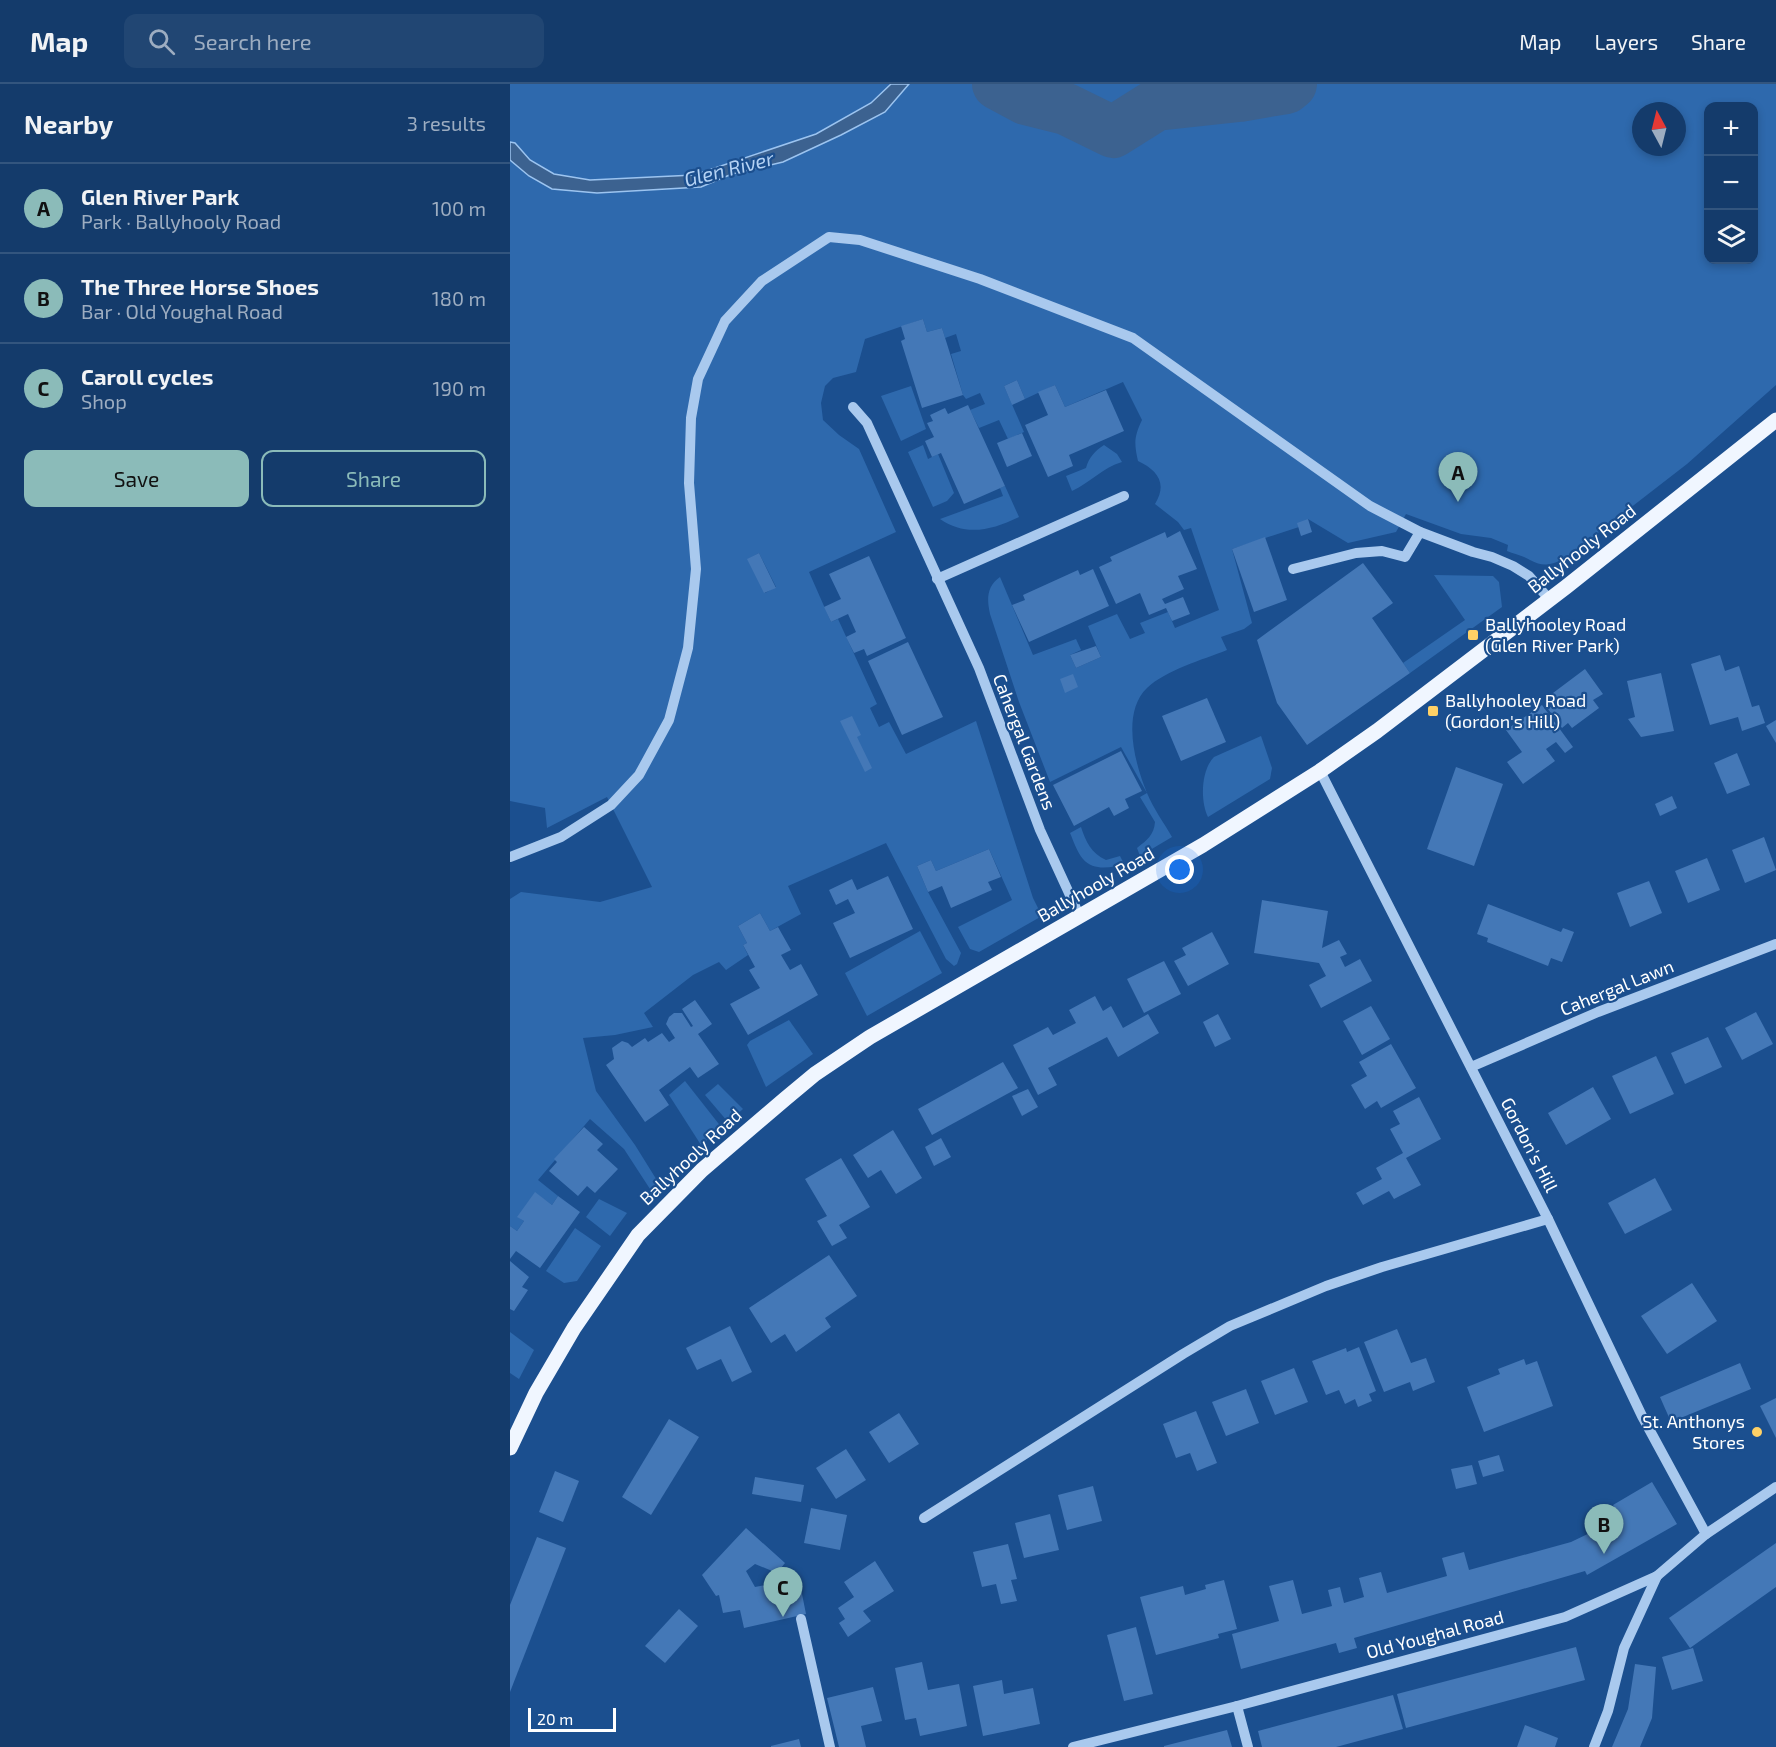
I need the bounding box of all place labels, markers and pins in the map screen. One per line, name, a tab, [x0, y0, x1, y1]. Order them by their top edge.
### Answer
pin: A	[1438, 452, 1478, 502]
place label: Ballyhooley Road (Glen River Park)	[1485, 613, 1626, 656]
marker: Ballyhooley Road (Glen River Park)	[1466, 628, 1480, 642]
place label: Ballyhooley Road (Gordon's Hill)	[1445, 689, 1586, 732]
marker: Ballyhooley Road (Gordon's Hill)	[1426, 704, 1440, 718]
place label: St. Anthonys Stores	[1642, 1410, 1745, 1453]
marker: St. Anthonys Stores	[1750, 1425, 1764, 1439]
pin: B	[1584, 1504, 1624, 1554]
pin: C	[764, 1568, 802, 1617]

